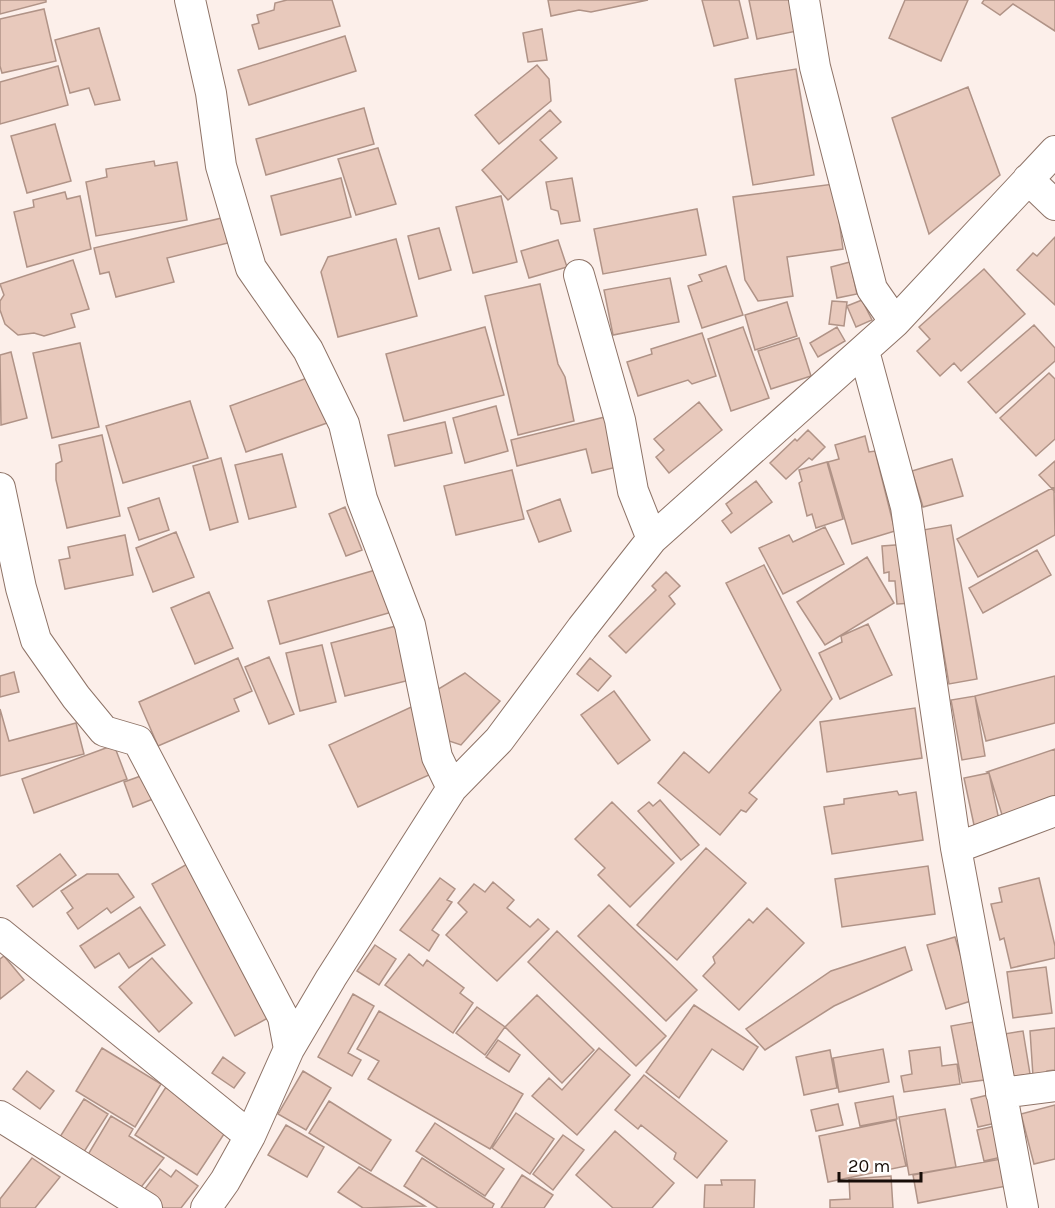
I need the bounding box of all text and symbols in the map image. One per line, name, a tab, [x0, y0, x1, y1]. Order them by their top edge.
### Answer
scale bar	[839, 1145, 922, 1183]
text: 20 m	[848, 1155, 890, 1177]

